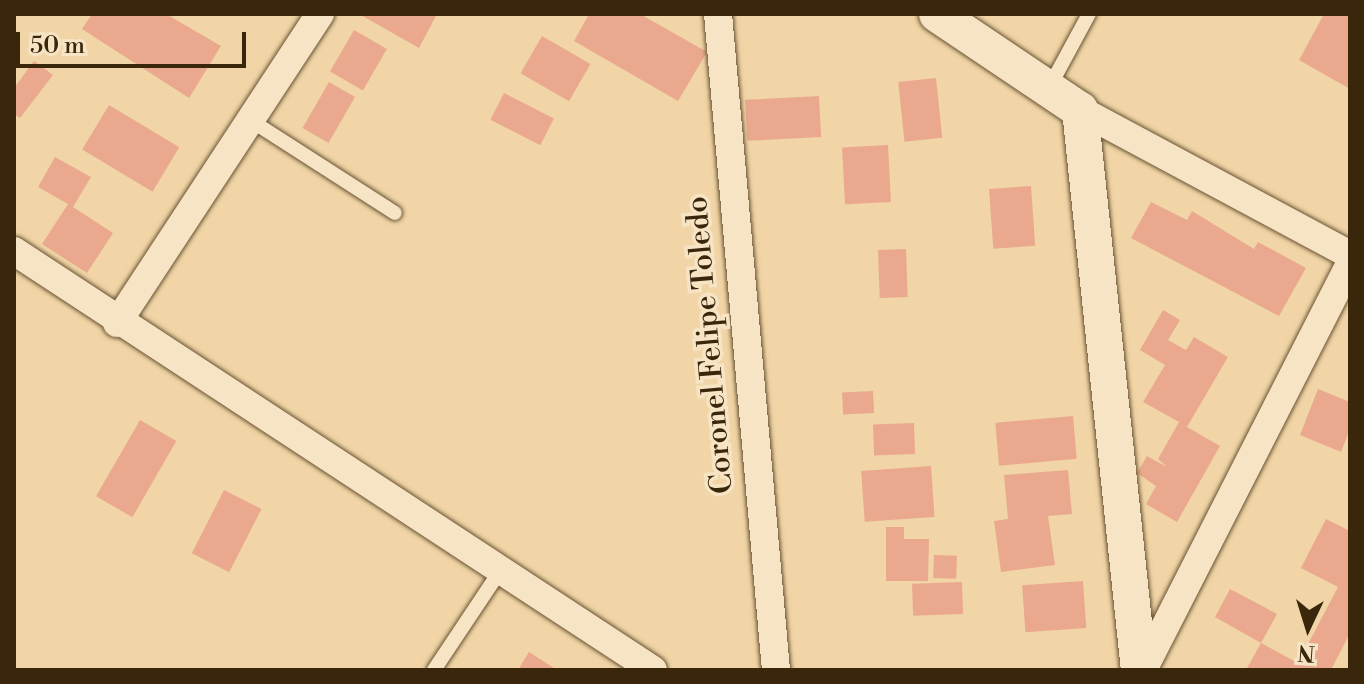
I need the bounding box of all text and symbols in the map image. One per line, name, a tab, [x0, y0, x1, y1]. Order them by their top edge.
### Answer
scale bar	[20, 16, 250, 66]
text: 50 m	[30, 31, 85, 61]
street label: Coronel Felipe Toledo	[679, 195, 741, 495]
north arrow	[1268, 588, 1348, 668]
text: N	[1297, 638, 1316, 667]

